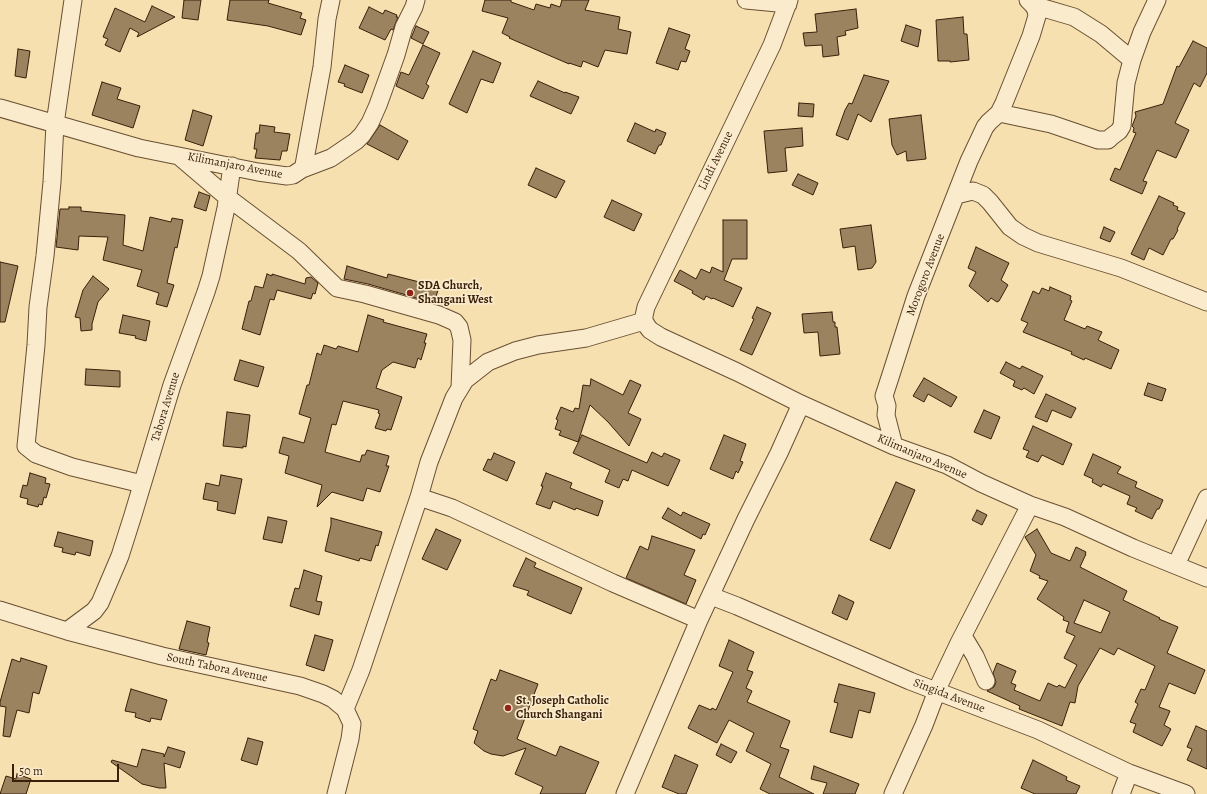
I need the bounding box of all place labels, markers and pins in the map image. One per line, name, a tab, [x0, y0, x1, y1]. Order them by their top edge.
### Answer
place label: SDA Church, Shangani West	[418, 279, 493, 307]
marker: SDA Church, Shangani West	[405, 288, 415, 298]
place label: St. Joseph Catholic Church Shangani	[516, 694, 609, 722]
marker: St. Joseph Catholic Church Shangani	[503, 703, 513, 713]

